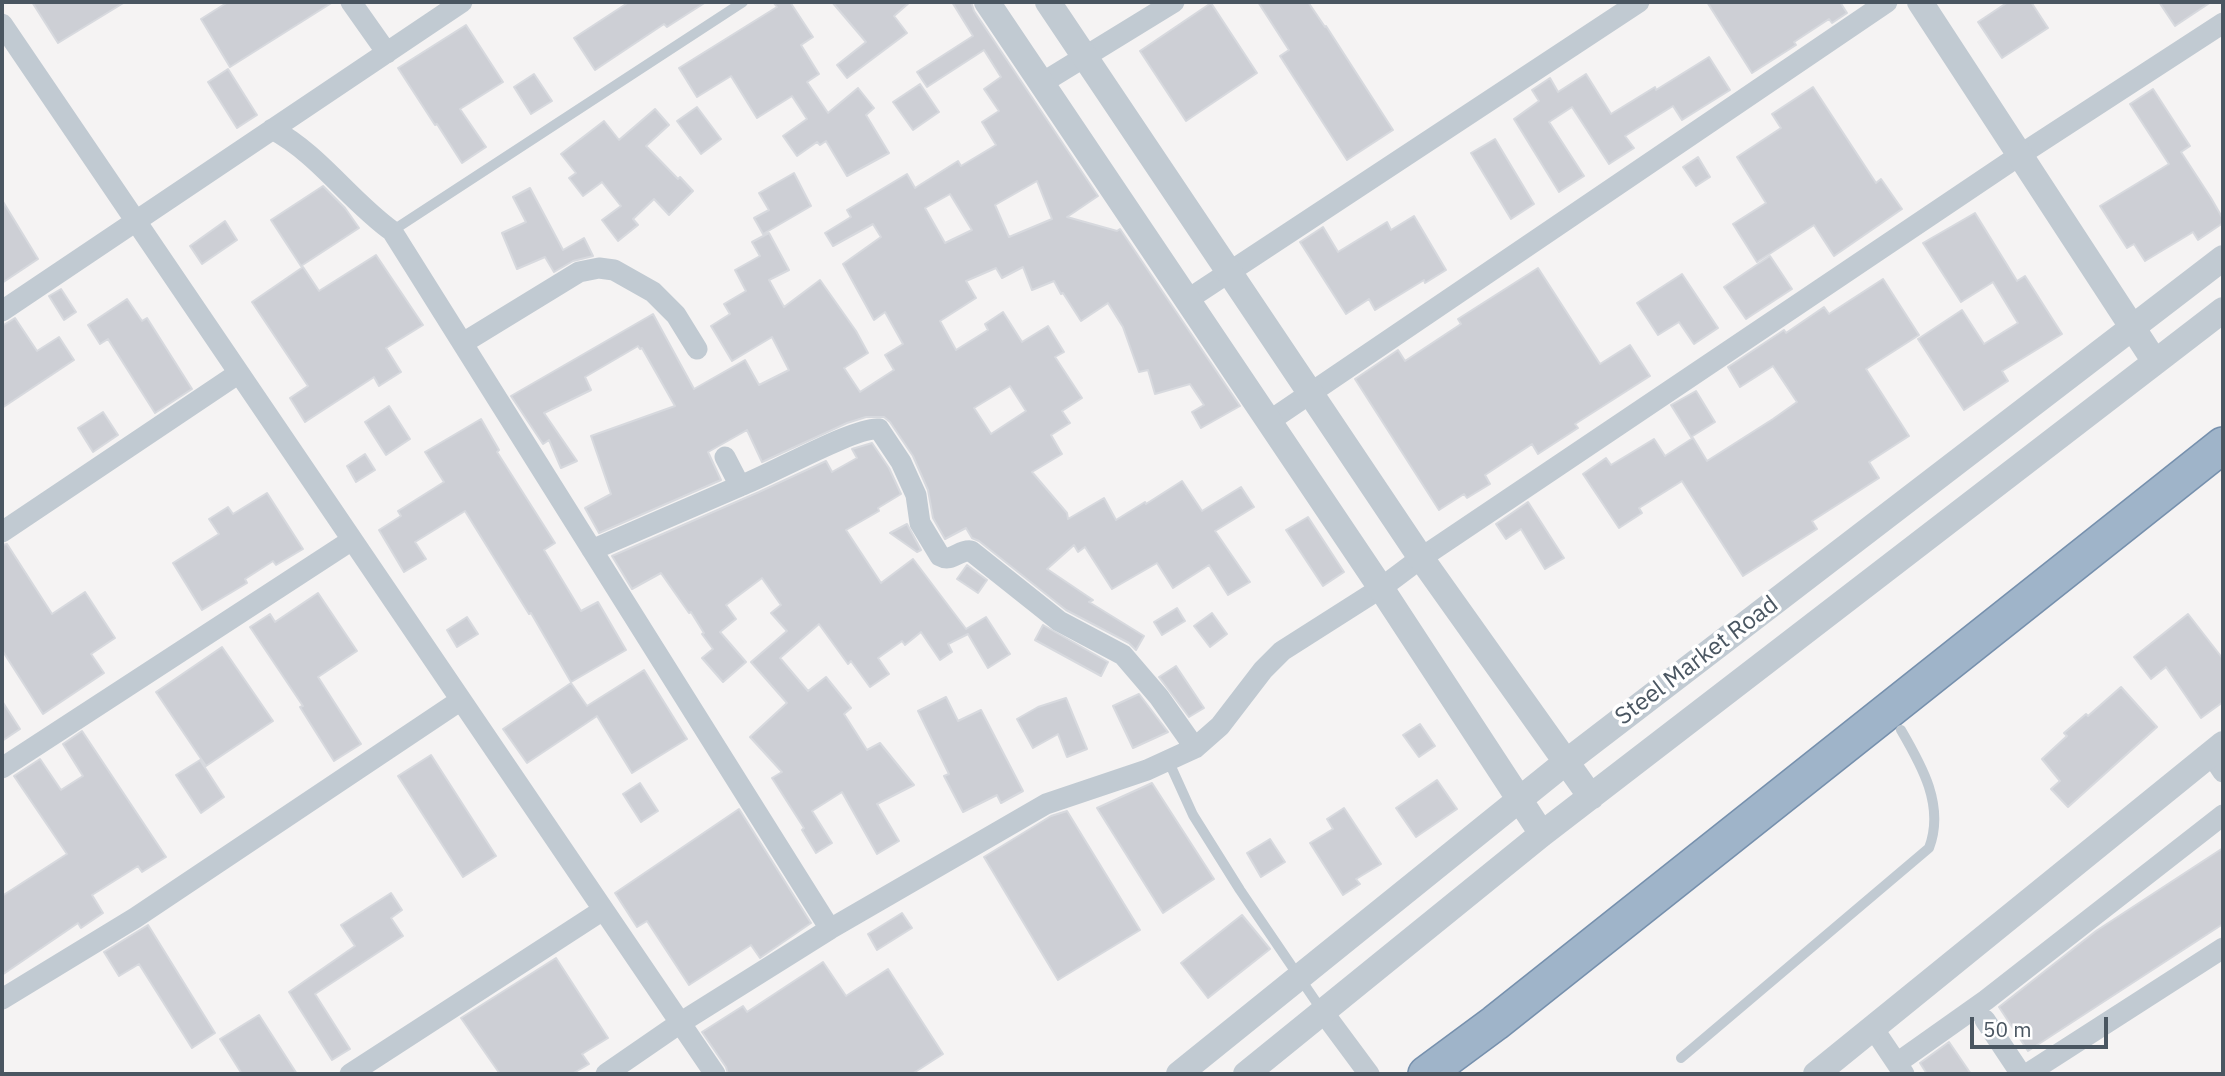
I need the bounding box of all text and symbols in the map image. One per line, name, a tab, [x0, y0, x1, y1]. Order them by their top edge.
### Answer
street label: Steel Market Road	[1610, 590, 1784, 732]
scale bar	[1973, 1002, 2111, 1046]
text: 50 m	[1983, 1015, 2032, 1043]

